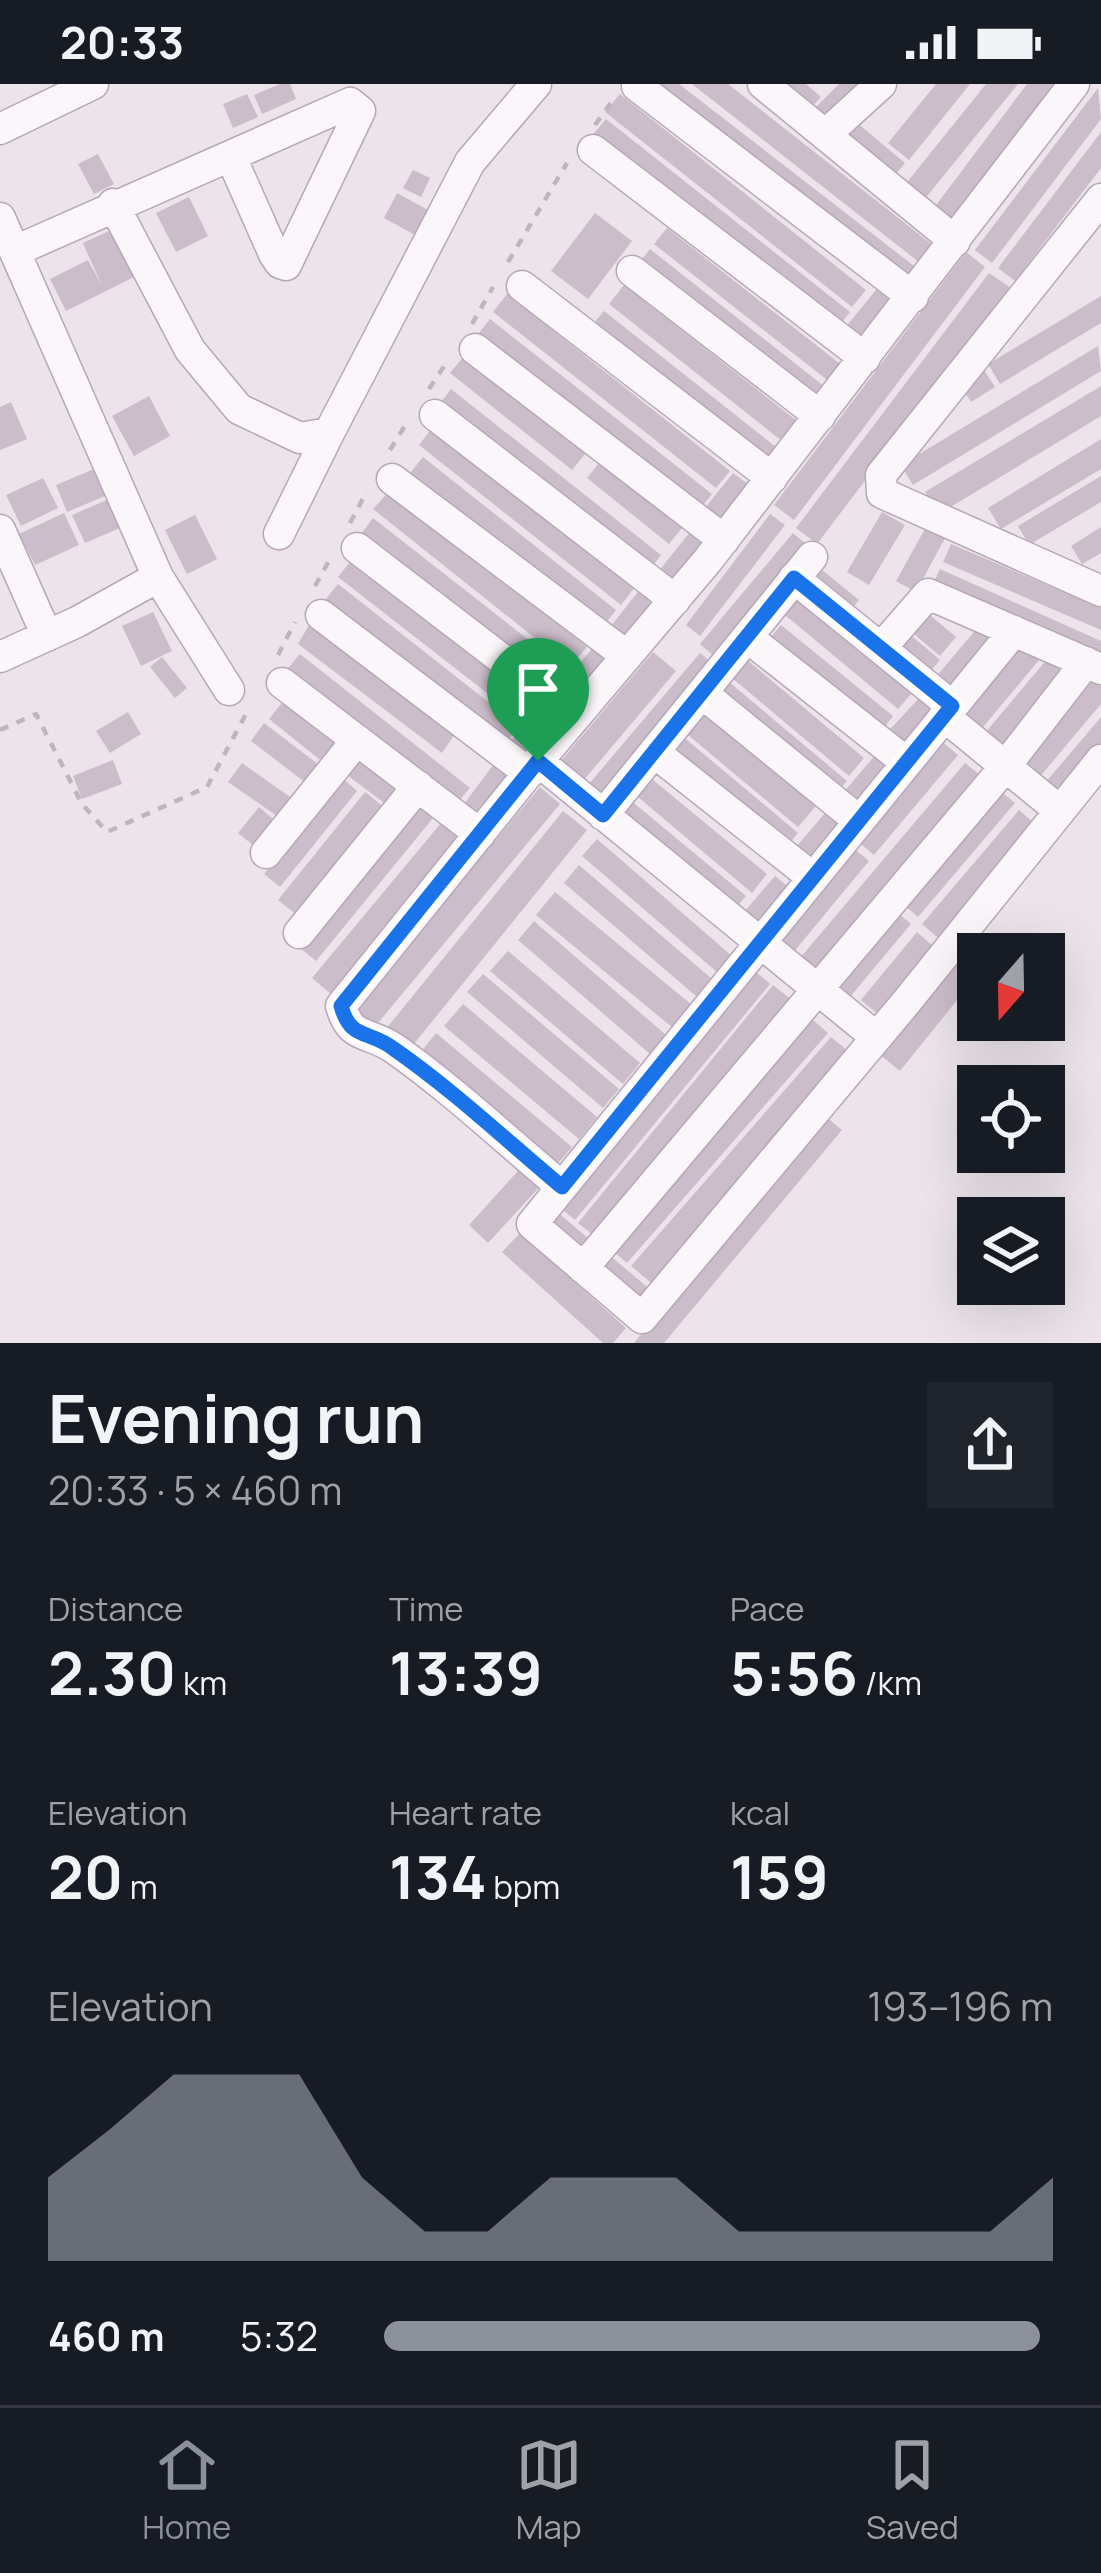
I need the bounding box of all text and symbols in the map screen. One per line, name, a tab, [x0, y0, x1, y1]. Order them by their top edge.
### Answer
text: 20:33	[60, 11, 184, 73]
pin	[487, 638, 589, 761]
icon: arrive	[505, 656, 571, 722]
north arrow	[957, 933, 1065, 1041]
map controls	[957, 933, 1065, 1305]
button: locate	[957, 1065, 1065, 1173]
button: layers	[957, 1197, 1065, 1305]
text: Evening run	[48, 1373, 424, 1463]
button: share	[927, 1382, 1053, 1508]
text: 20:33 · 5 × 460 m	[48, 1463, 342, 1517]
text: Distance	[48, 1586, 183, 1631]
text: Time	[389, 1586, 464, 1631]
text: Pace	[730, 1586, 805, 1631]
text: 2.30	[48, 1631, 176, 1713]
text: 13:39	[389, 1631, 543, 1713]
text: 5:56	[730, 1631, 858, 1713]
text: km	[176, 1660, 227, 1705]
text: /km	[858, 1660, 922, 1705]
text: Elevation	[48, 1790, 187, 1835]
text: Heart rate	[389, 1790, 542, 1835]
text: kcal	[730, 1790, 790, 1835]
text: 20	[48, 1835, 123, 1917]
text: 134	[389, 1835, 487, 1917]
text: 159	[730, 1835, 829, 1917]
text: m	[123, 1864, 158, 1909]
text: bpm	[487, 1864, 560, 1909]
text: Elevation	[48, 1979, 213, 2033]
text: 193–196 m	[867, 1979, 1053, 2033]
text: 460 m	[48, 2309, 165, 2363]
text: 5:32	[240, 2309, 318, 2363]
tab: Home	[142, 2432, 231, 2549]
tab: Map	[516, 2432, 582, 2549]
tab: Saved	[866, 2432, 959, 2549]

